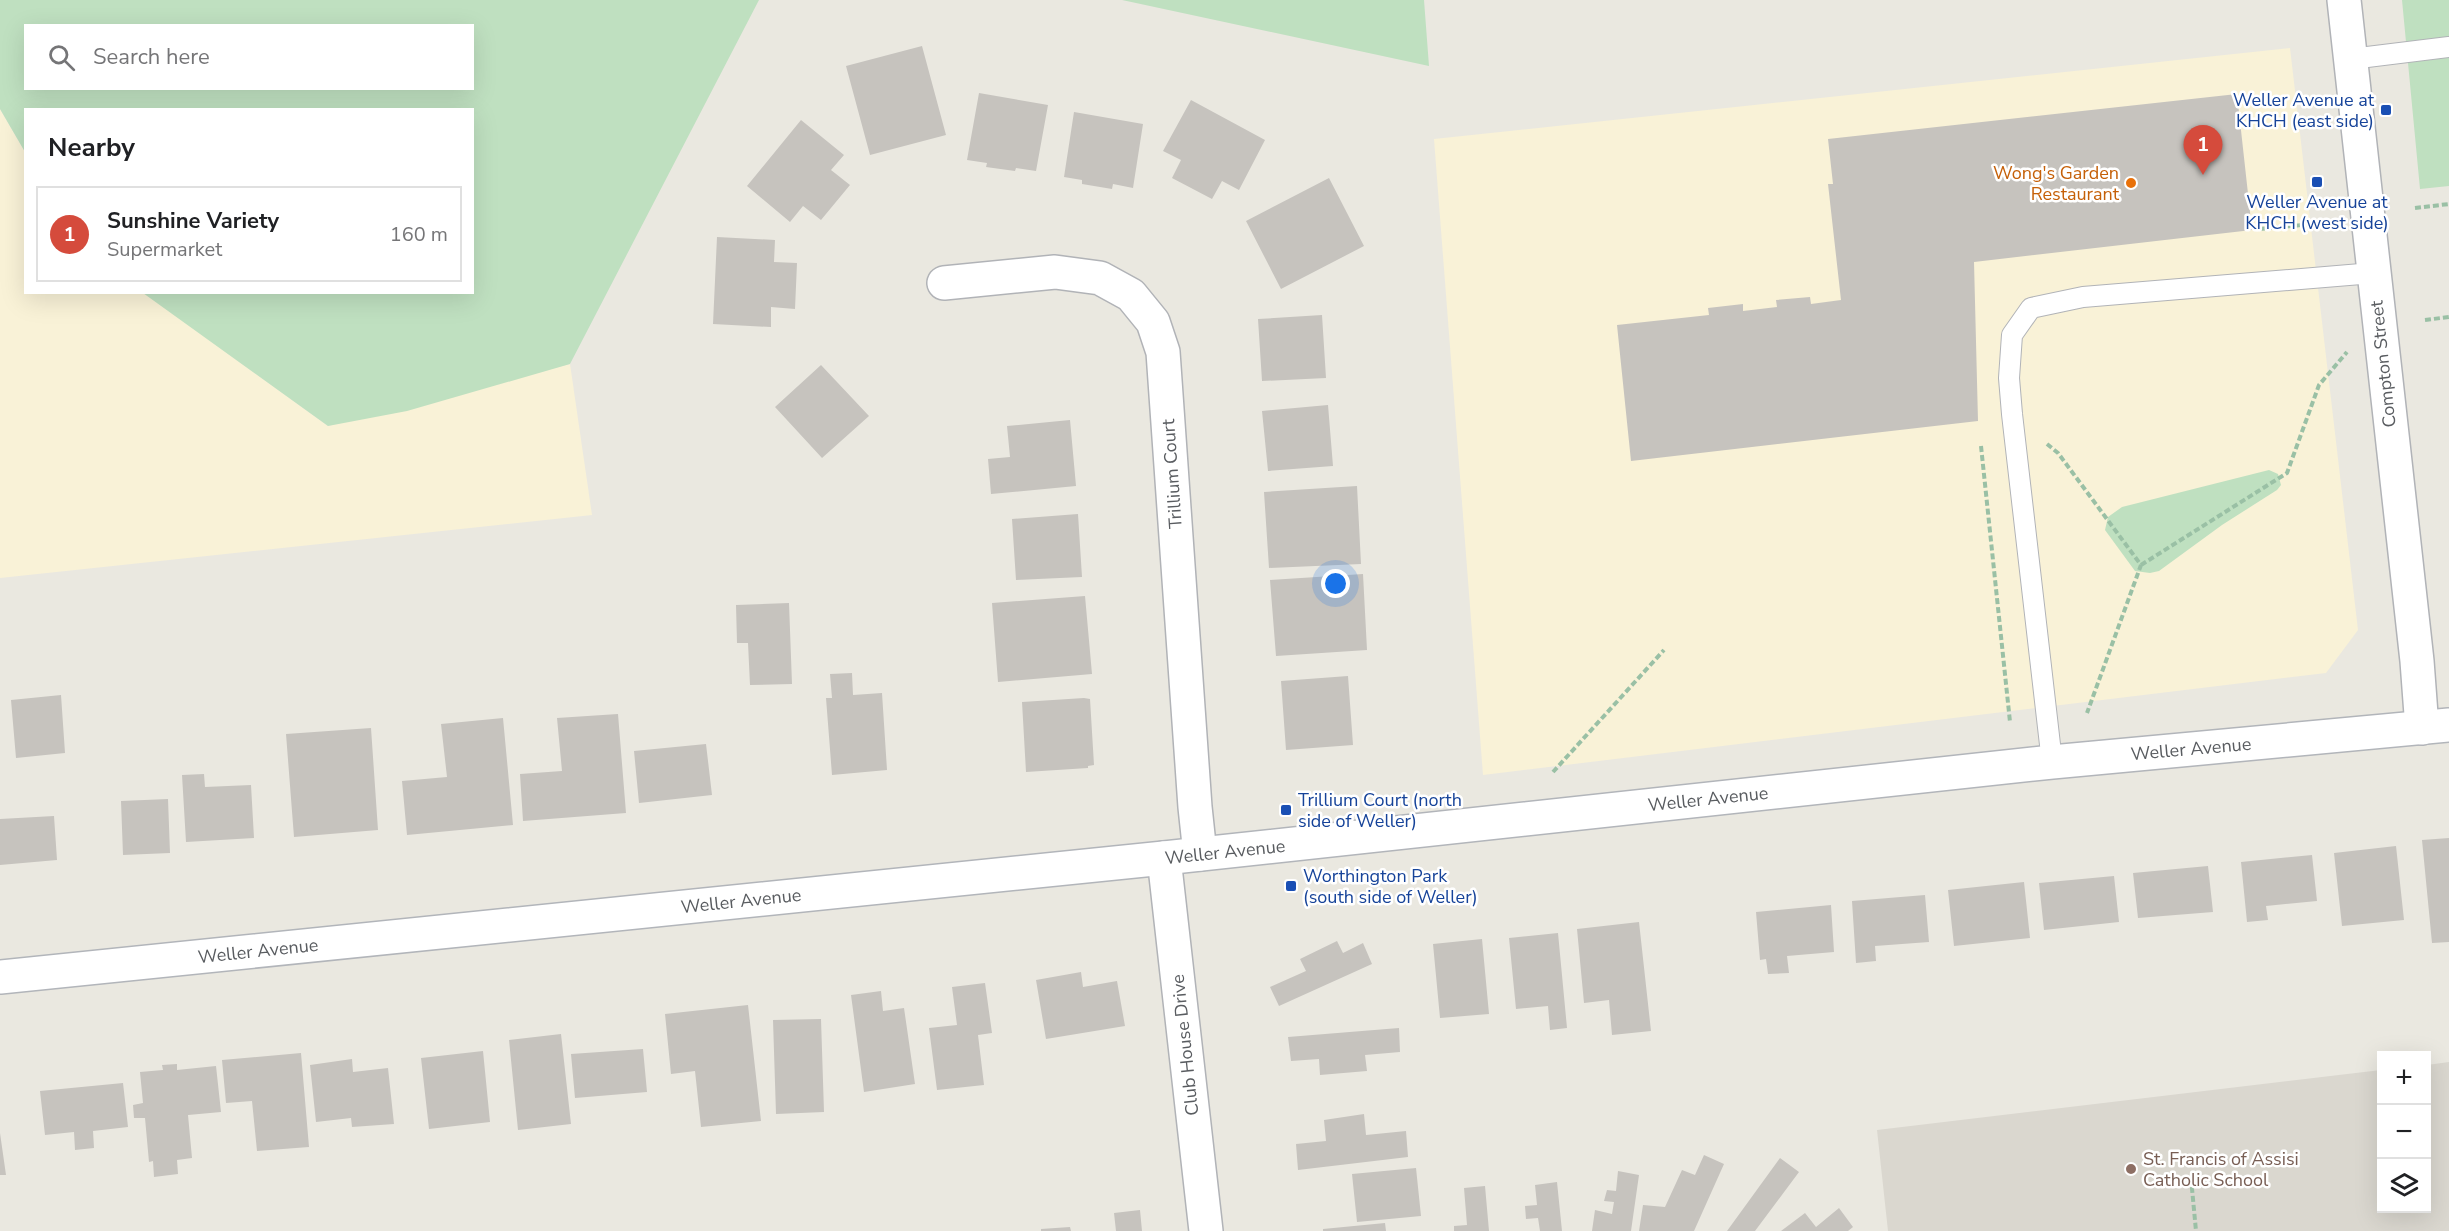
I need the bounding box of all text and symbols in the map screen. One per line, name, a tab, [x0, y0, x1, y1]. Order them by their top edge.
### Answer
search box	[24, 24, 474, 90]
icon: search	[45, 41, 78, 74]
text: Search here	[93, 42, 210, 72]
place label: Weller Avenue at KHCH (east side)	[2233, 88, 2375, 133]
marker: Weller Avenue at KHCH (east side)	[2379, 103, 2393, 117]
pin: 1	[2184, 126, 2222, 175]
text: Nearby	[48, 130, 135, 165]
place label: Wong's Garden Restaurant	[1993, 161, 2120, 206]
marker: Weller Avenue at KHCH (west side)	[2310, 175, 2324, 189]
marker: Wong's Garden Restaurant	[2124, 176, 2138, 190]
place label: Weller Avenue at KHCH (west side)	[2245, 190, 2389, 235]
text: Sunshine Variety	[107, 206, 279, 236]
text: 1	[64, 221, 76, 248]
text: 160 m	[390, 221, 448, 248]
text: Supermarket	[107, 236, 222, 263]
street label: Compton Street	[2364, 299, 2402, 429]
street label: Trillium Court	[1156, 418, 1188, 530]
your location	[1321, 569, 1350, 598]
street label: Weller Avenue	[2130, 732, 2252, 766]
street label: Weller Avenue	[1647, 781, 1769, 817]
place label: Trillium Court (north side of Weller)	[1298, 788, 1462, 833]
marker: Trillium Court (north side of Weller)	[1279, 803, 1293, 817]
street label: Weller Avenue	[1164, 834, 1286, 870]
place label: Worthington Park (south side of Weller)	[1303, 864, 1478, 909]
marker: Worthington Park (south side of Weller)	[1284, 879, 1298, 893]
street label: Weller Avenue	[680, 883, 802, 919]
street label: Weller Avenue	[197, 933, 319, 969]
street label: Club House Drive	[1166, 973, 1204, 1117]
map controls	[2377, 1051, 2431, 1213]
button: +	[2377, 1051, 2431, 1105]
button: −	[2377, 1105, 2431, 1159]
place label: St. Francis of Assisi Catholic School	[2143, 1147, 2299, 1192]
button: layers	[2377, 1159, 2431, 1213]
marker: St. Francis of Assisi Catholic School	[2124, 1162, 2138, 1176]

